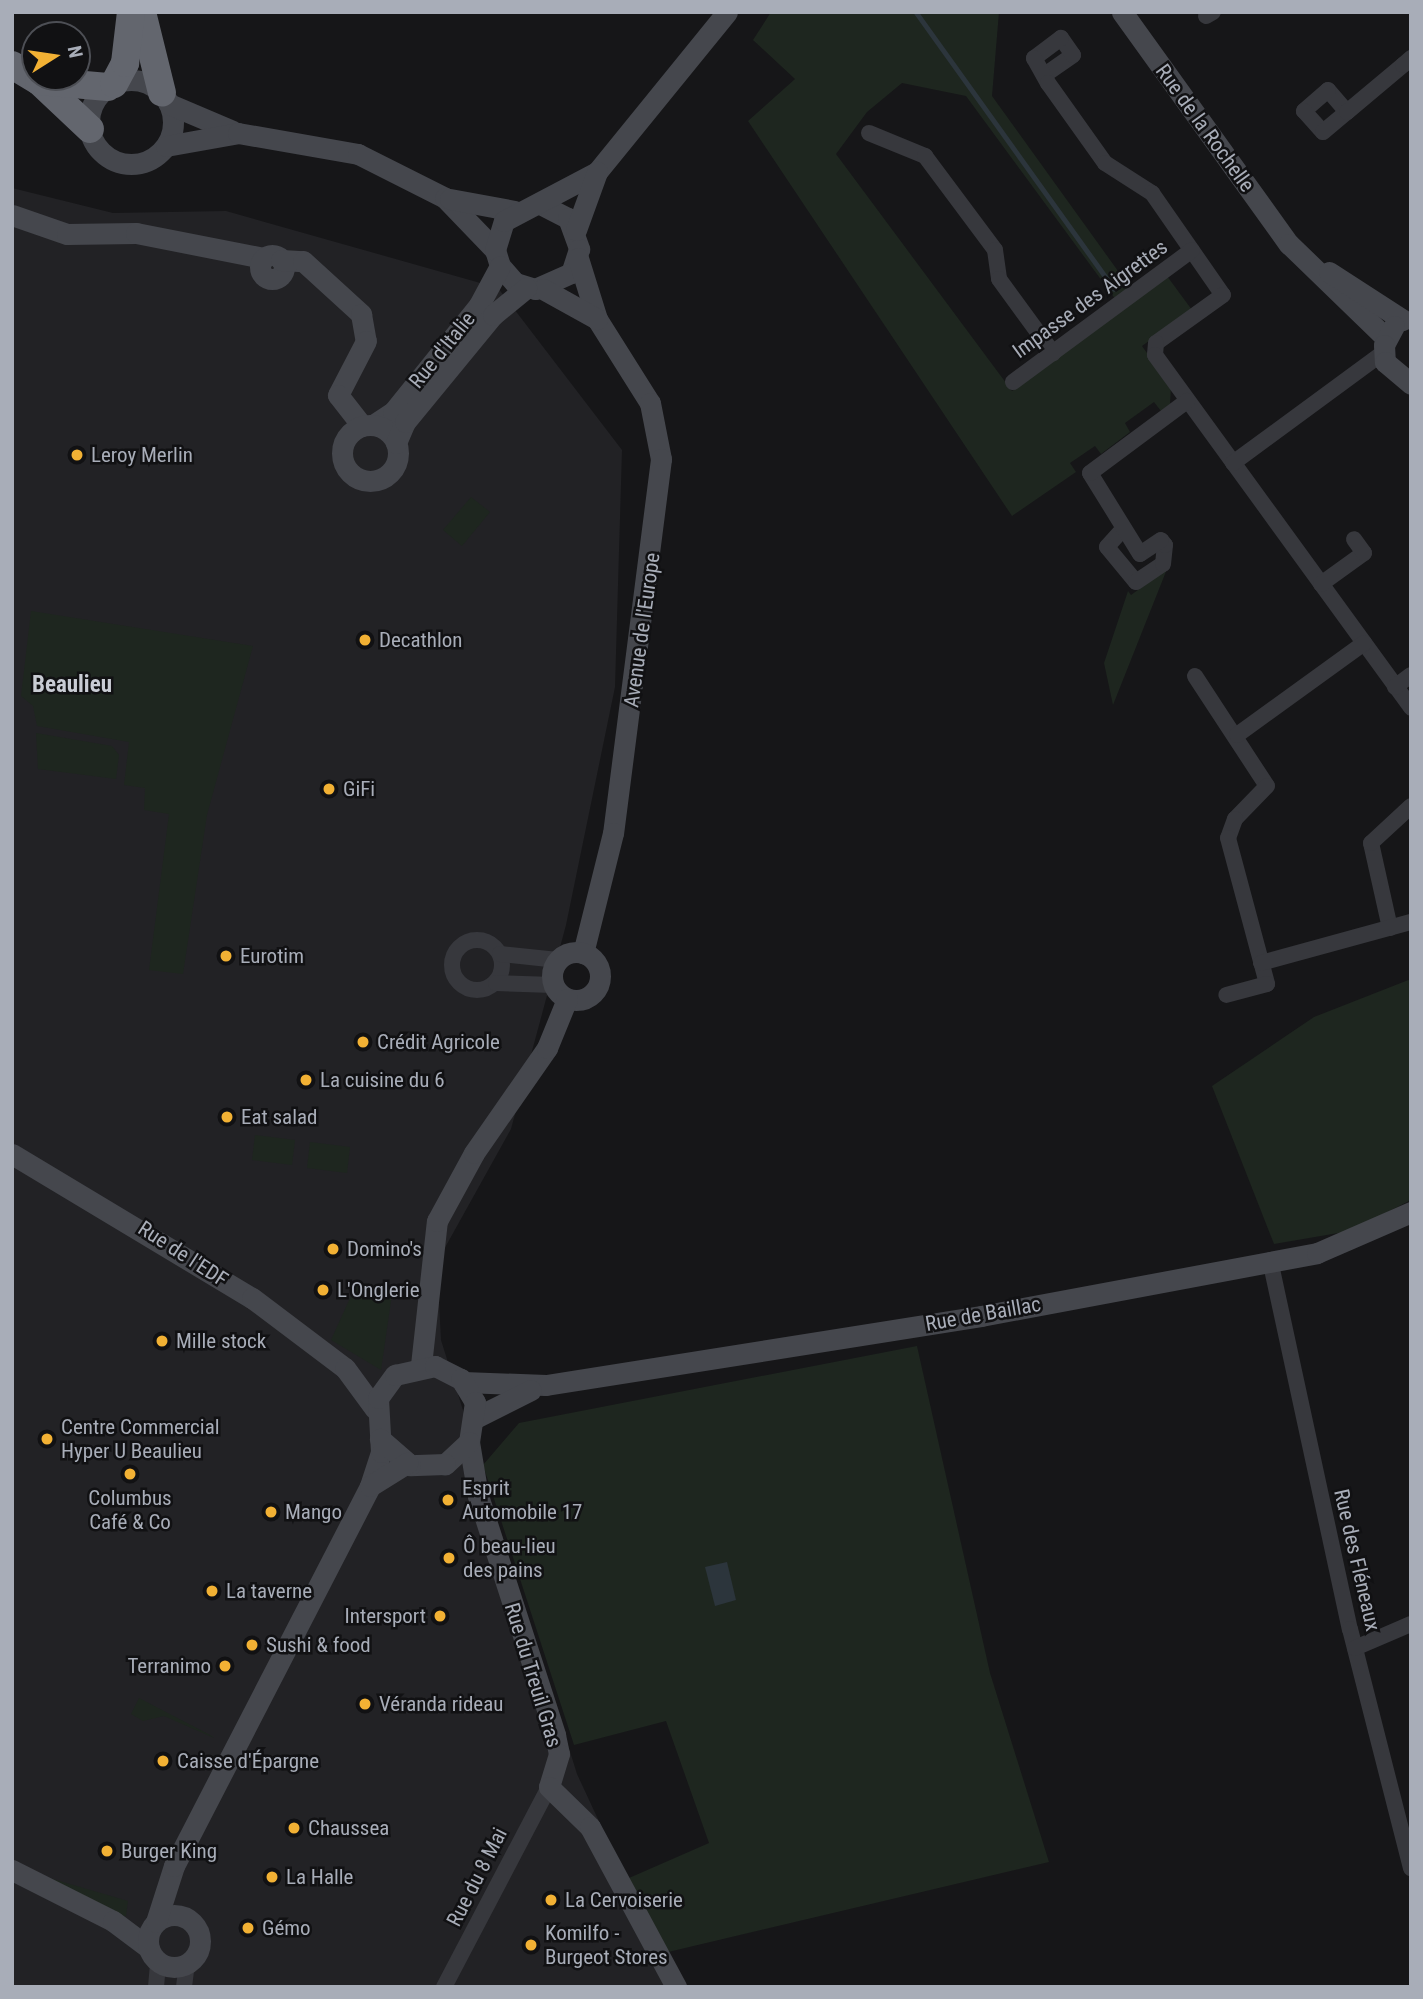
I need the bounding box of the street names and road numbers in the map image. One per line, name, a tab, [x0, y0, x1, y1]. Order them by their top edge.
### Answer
street label: Rue de la Rochelle	[1150, 59, 1260, 197]
street label: Impasse des Aigrettes	[1008, 234, 1172, 364]
street label: Rue d'Italie	[404, 307, 480, 393]
street label: Avenue de l'Europe	[619, 551, 665, 709]
street label: Rue de l'EDF	[133, 1216, 233, 1292]
street label: Rue de Baillac	[923, 1291, 1043, 1337]
street label: Rue des Fléneaux	[1328, 1487, 1386, 1633]
street label: Rue du Treuil Gras	[499, 1599, 567, 1751]
street label: Rue du 8 Mai	[441, 1823, 513, 1931]

